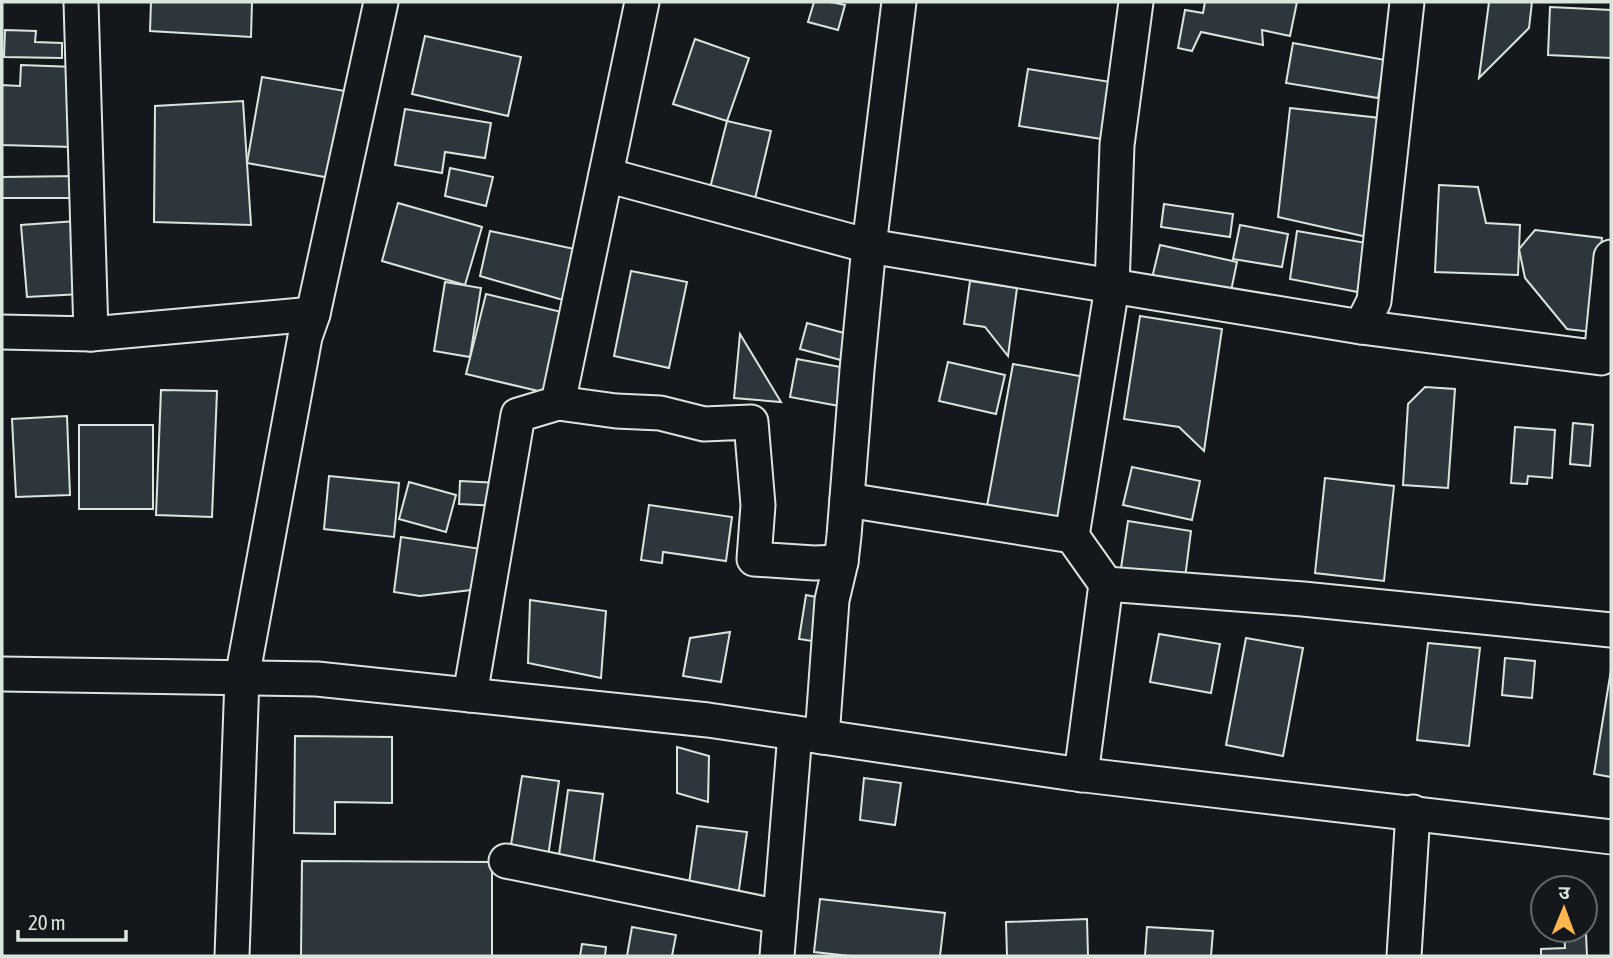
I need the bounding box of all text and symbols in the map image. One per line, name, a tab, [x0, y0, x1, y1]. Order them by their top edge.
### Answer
north arrow	[1529, 874, 1599, 944]
text: उ	[1559, 881, 1571, 903]
scale bar	[18, 898, 126, 942]
text: 20 m	[28, 910, 66, 934]

